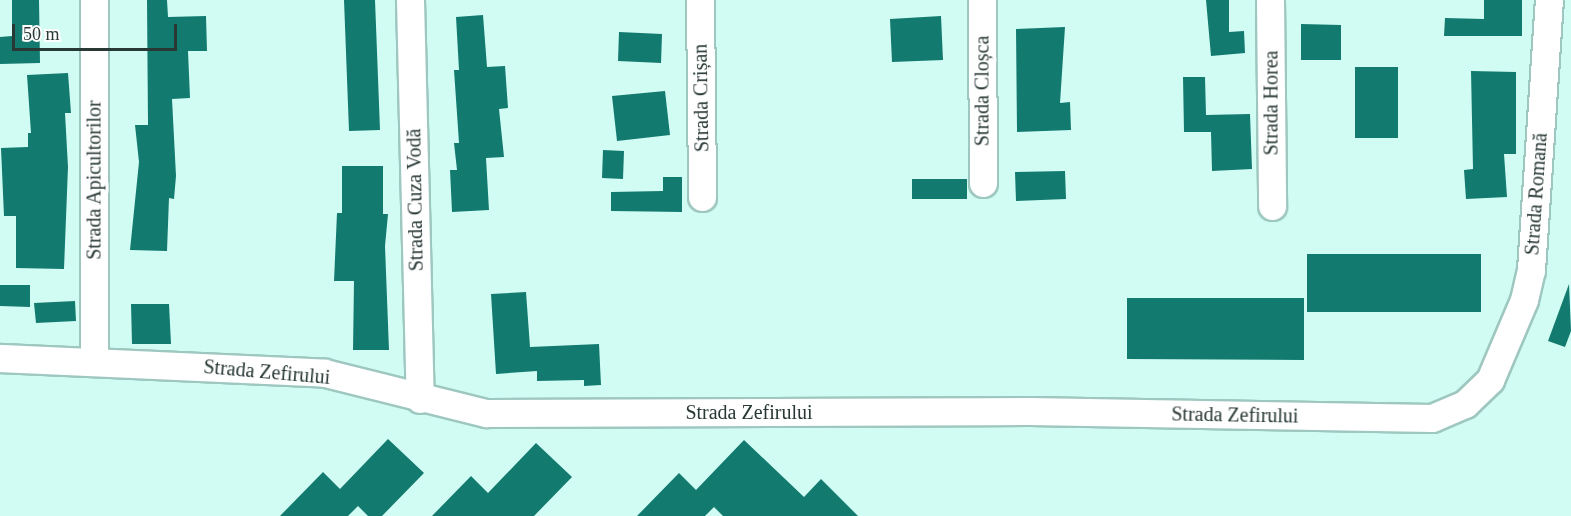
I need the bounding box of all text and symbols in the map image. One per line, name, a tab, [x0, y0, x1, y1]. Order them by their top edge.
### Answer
scale bar	[15, 12, 180, 50]
text: 50 m	[23, 24, 60, 44]
street label: Strada Cloșca	[970, 36, 994, 146]
street label: Strada Crișan	[688, 44, 714, 152]
street label: Strada Horea	[1259, 51, 1283, 155]
street label: Strada Apicultorilor	[82, 100, 106, 260]
street label: Strada Cuza Vodă	[402, 128, 428, 272]
street label: Strada Romană	[1520, 132, 1552, 256]
street label: Strada Zefirului	[203, 355, 331, 389]
street label: Strada Zefirului	[685, 400, 813, 424]
street label: Strada Zefirului	[1171, 402, 1299, 428]

